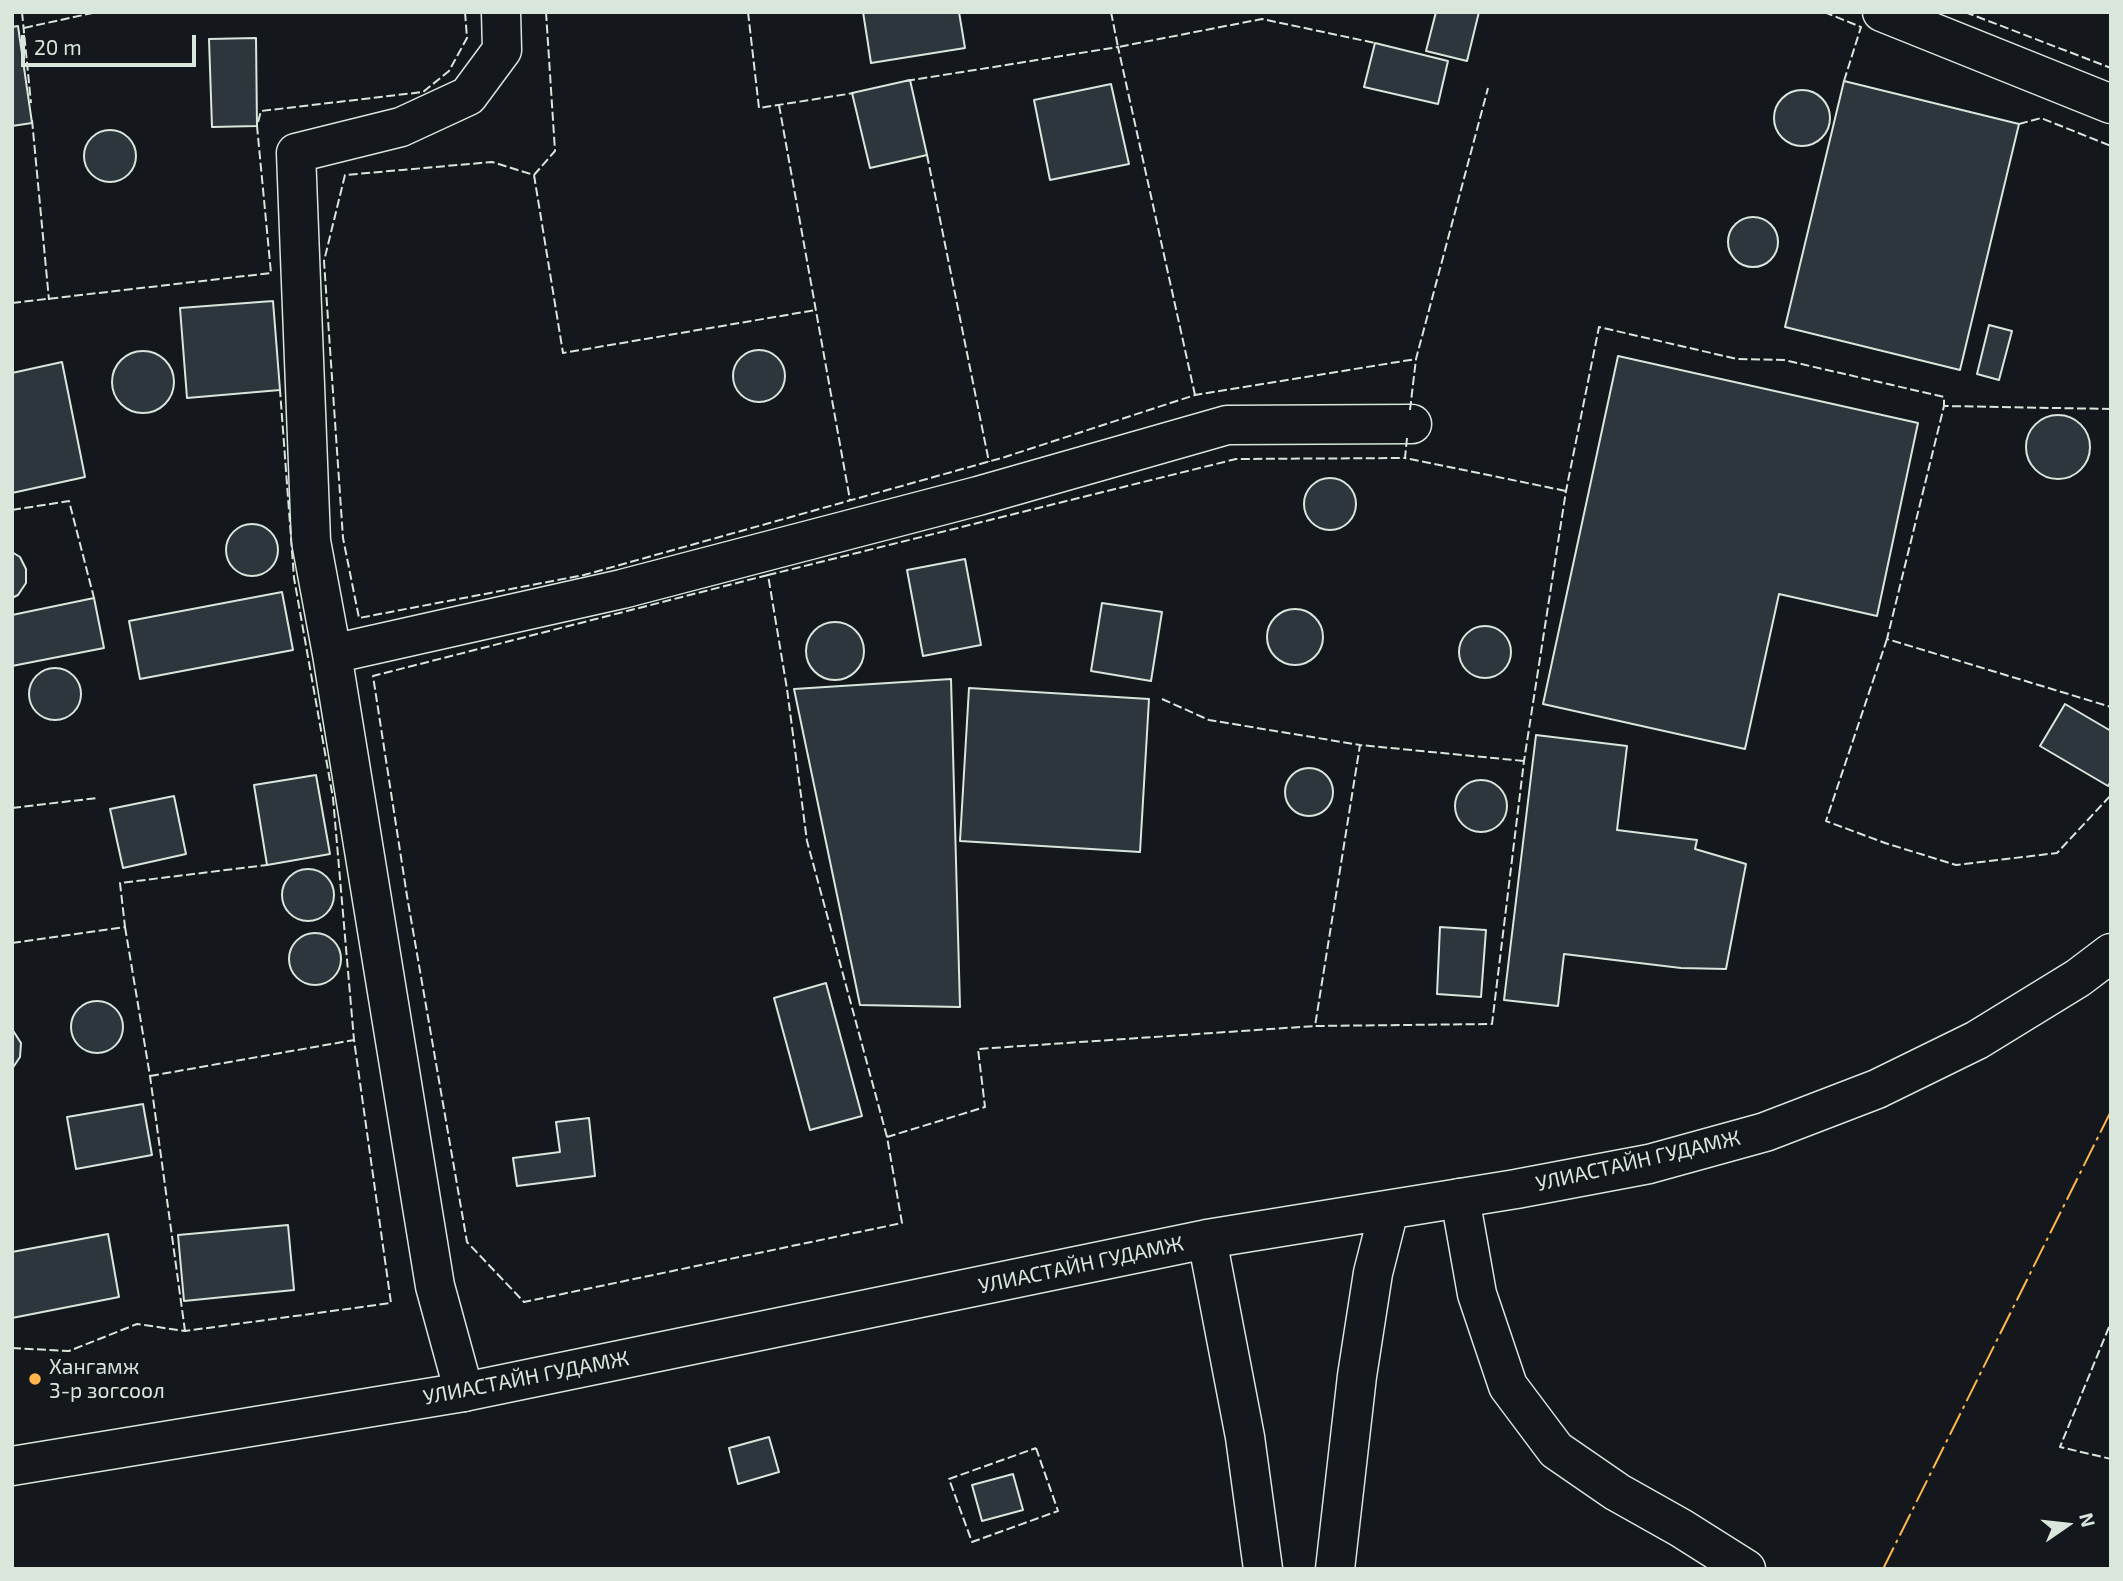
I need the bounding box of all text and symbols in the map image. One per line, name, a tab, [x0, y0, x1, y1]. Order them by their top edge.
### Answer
scale bar	[24, 21, 200, 65]
text: 20 m	[34, 34, 82, 59]
street label: УЛИАСТАЙН ГУДАМЖ	[1533, 1125, 1743, 1197]
street label: УЛИАСТАЙН ГУДАМЖ	[976, 1231, 1186, 1299]
street label: УЛИАСТАЙН ГУДАМЖ	[421, 1346, 631, 1410]
place label: Хангамж 3-р зогсоол	[49, 1354, 165, 1404]
marker: Хангамж 3-р зогсоол	[27, 1371, 43, 1387]
north arrow	[2032, 1490, 2102, 1560]
text: N	[2075, 1510, 2101, 1529]

